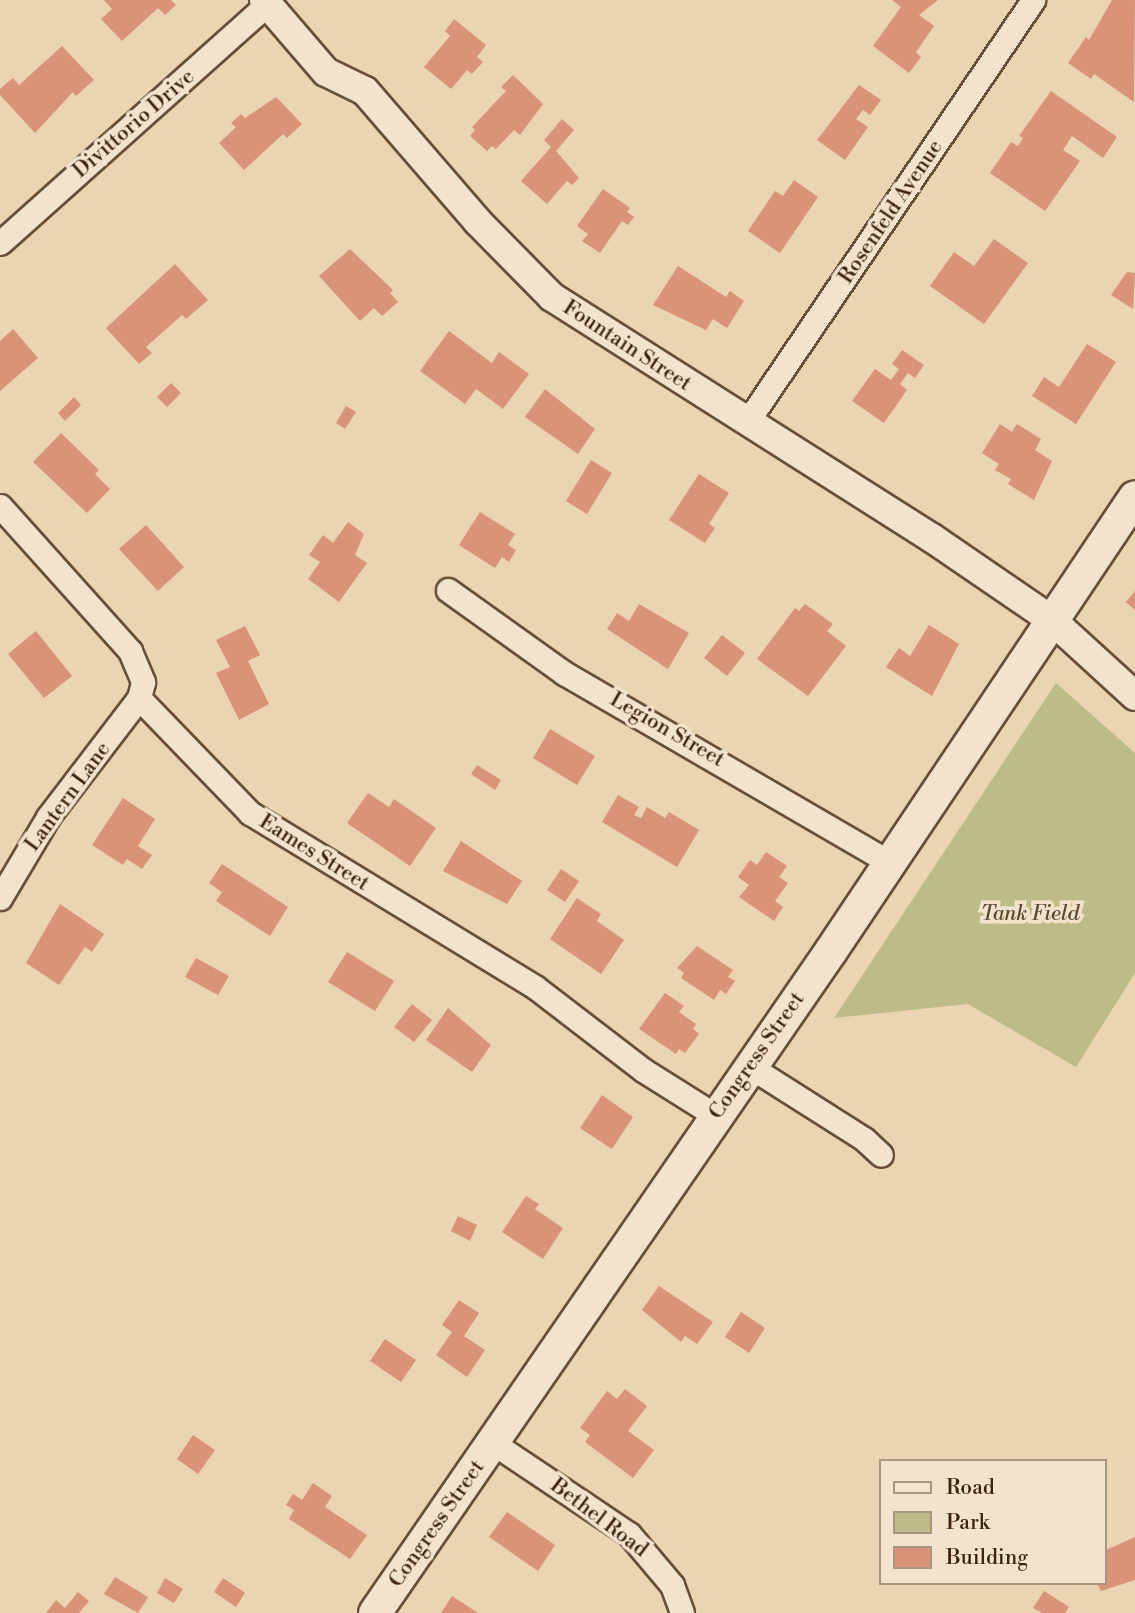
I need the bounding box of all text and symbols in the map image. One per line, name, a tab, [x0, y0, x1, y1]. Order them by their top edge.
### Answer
street label: Divittorio Drive	[68, 64, 200, 184]
street label: Rosenfeld Avenue	[834, 135, 948, 289]
street label: Fountain Street	[558, 295, 696, 397]
street label: Legion Street	[605, 687, 729, 773]
street label: Lantern Lane	[20, 737, 116, 857]
street label: Eames Street	[254, 809, 374, 897]
park label: Tank Field	[981, 901, 1079, 927]
street label: Congress Street	[704, 988, 810, 1124]
street label: Congress Street	[384, 1456, 490, 1592]
legend	[880, 1459, 1107, 1585]
street label: Bethel Road	[545, 1473, 653, 1563]
text: Road	[946, 1475, 995, 1501]
text: Park	[946, 1510, 990, 1536]
text: Building	[946, 1545, 1028, 1571]

